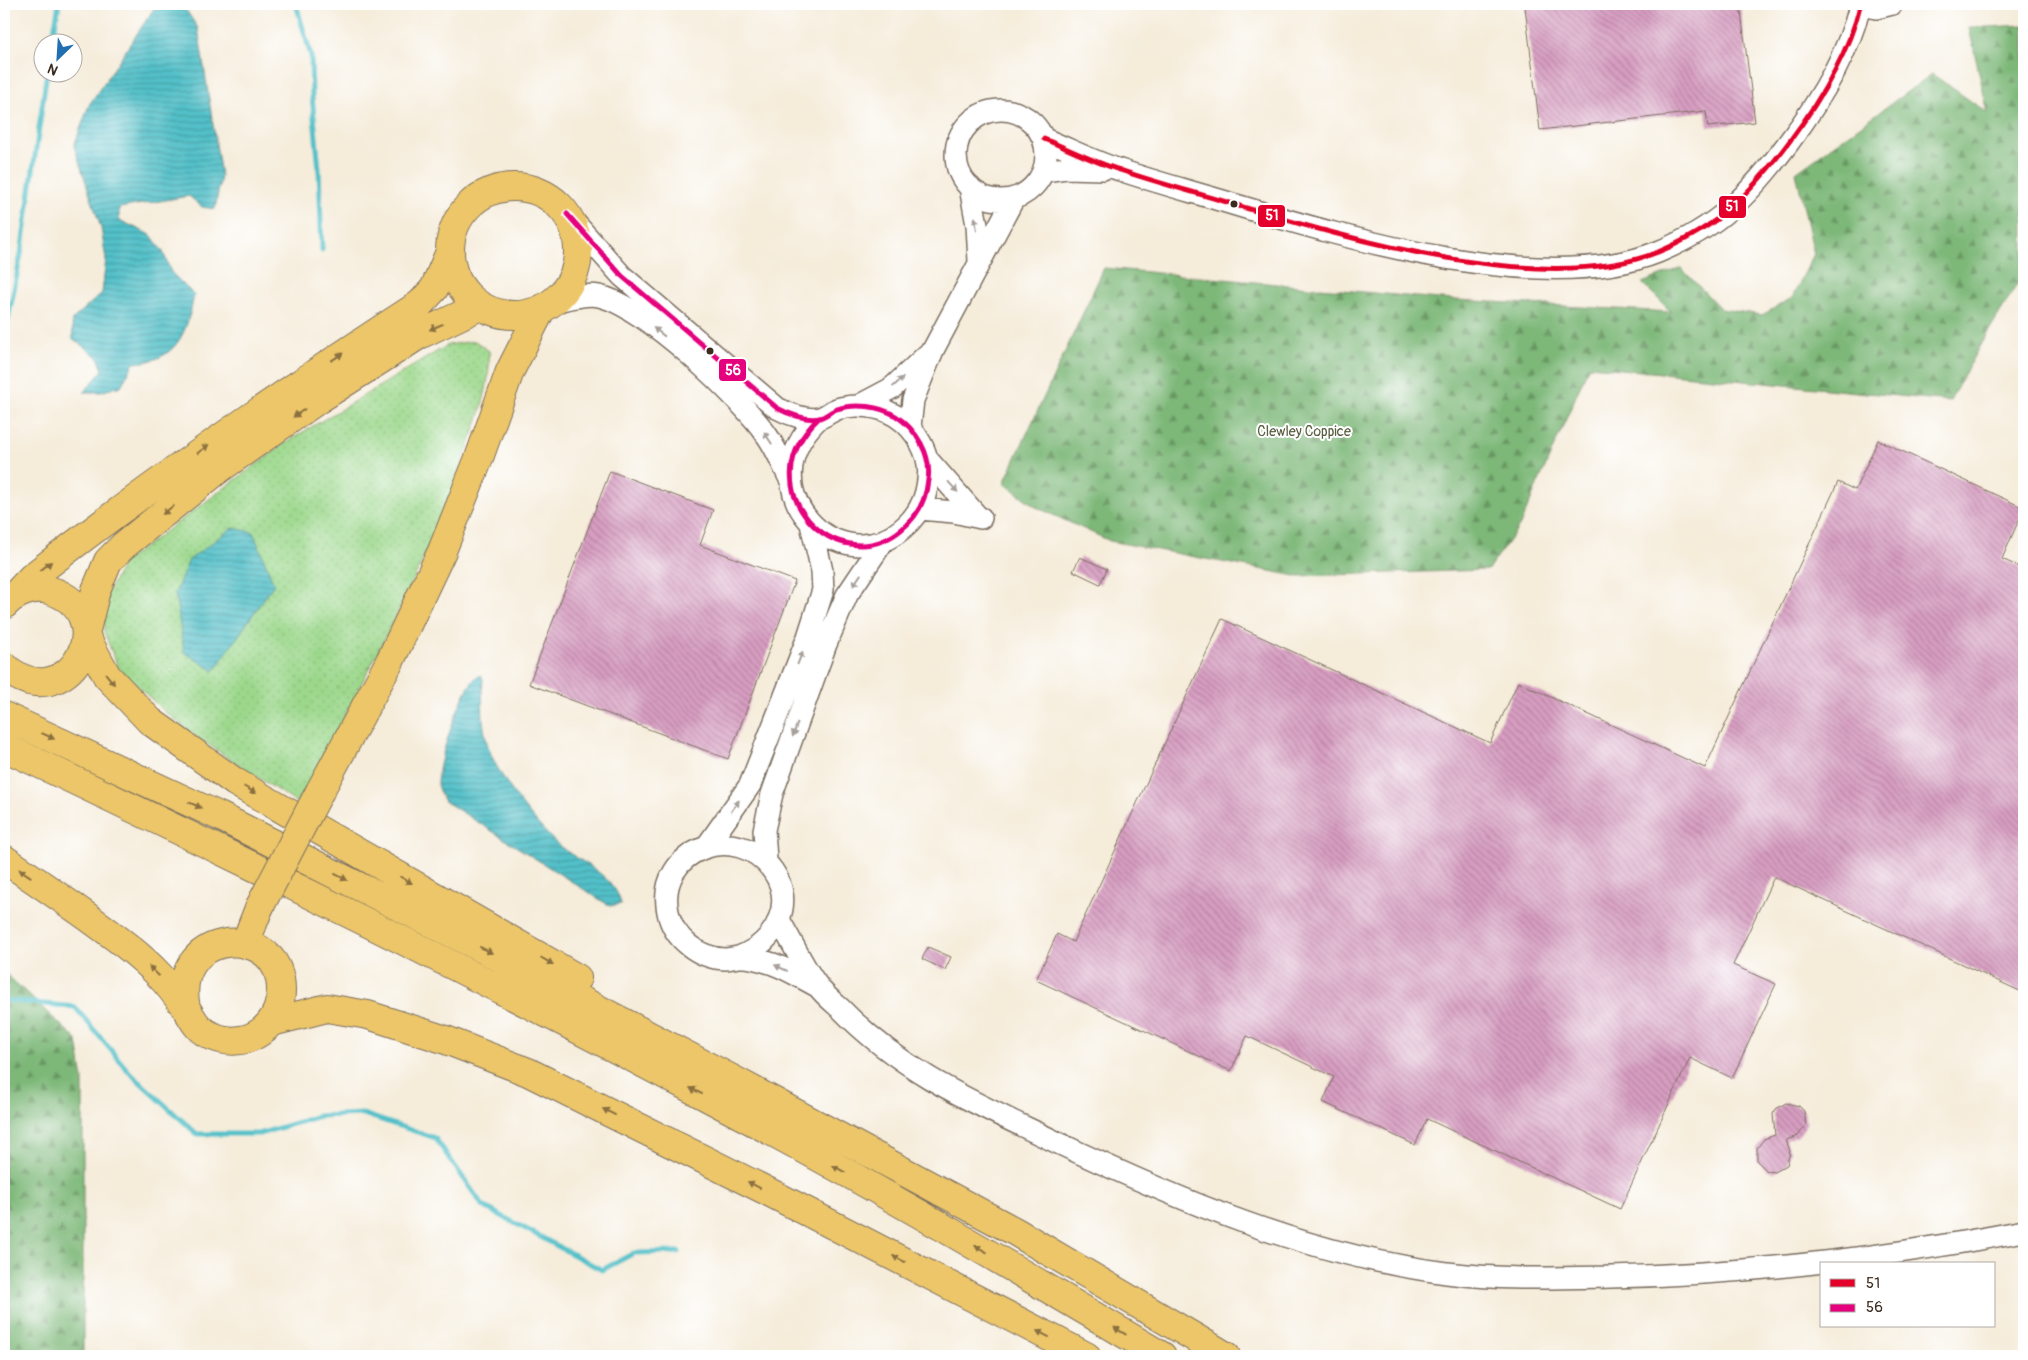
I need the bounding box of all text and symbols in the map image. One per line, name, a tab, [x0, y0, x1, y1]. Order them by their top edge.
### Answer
north arrow	[32, 32, 82, 82]
text: N	[45, 60, 61, 79]
line badge: 51	[1718, 195, 1747, 219]
text: 51	[1725, 198, 1739, 215]
unlabelled marker	[1229, 199, 1239, 209]
line badge: 51	[1257, 204, 1286, 228]
text: 51	[1265, 207, 1279, 224]
one-way arrow	[972, 216, 980, 232]
one-way arrow	[429, 324, 443, 332]
one-way arrow	[652, 327, 666, 337]
unlabelled marker	[705, 346, 715, 356]
one-way arrow	[330, 353, 343, 362]
line badge: 56	[718, 358, 747, 382]
text: 56	[725, 362, 741, 379]
one-way arrow	[892, 376, 904, 388]
one-way arrow	[292, 408, 306, 418]
park label: Clewley Coppice	[1257, 423, 1351, 440]
one-way arrow	[763, 431, 772, 445]
one-way arrow	[196, 444, 210, 454]
one-way arrow	[947, 481, 958, 494]
one-way arrow	[162, 504, 175, 515]
one-way arrow	[39, 561, 52, 572]
one-way arrow	[852, 574, 862, 587]
one-way arrow	[796, 650, 804, 665]
one-way arrow	[105, 672, 116, 685]
one-way arrow	[791, 723, 799, 738]
one-way arrow	[41, 733, 55, 741]
one-way arrow	[243, 786, 257, 795]
one-way arrow	[730, 800, 740, 813]
one-way arrow	[188, 802, 202, 810]
one-way arrow	[18, 868, 32, 878]
one-way arrow	[334, 874, 348, 882]
one-way arrow	[399, 876, 414, 884]
one-way arrow	[479, 946, 493, 954]
one-way arrow	[541, 956, 554, 965]
one-way arrow	[773, 963, 788, 972]
one-way arrow	[149, 965, 161, 977]
one-way arrow	[689, 1087, 703, 1095]
one-way arrow	[602, 1108, 616, 1116]
one-way arrow	[832, 1165, 845, 1174]
one-way arrow	[747, 1180, 761, 1188]
one-way arrow	[974, 1244, 987, 1253]
one-way arrow	[891, 1255, 906, 1263]
legend	[1820, 1262, 1996, 1328]
text: 51	[1866, 1274, 1880, 1293]
text: 56	[1866, 1298, 1883, 1317]
one-way arrow	[1114, 1327, 1127, 1336]
one-way arrow	[1036, 1330, 1050, 1338]

